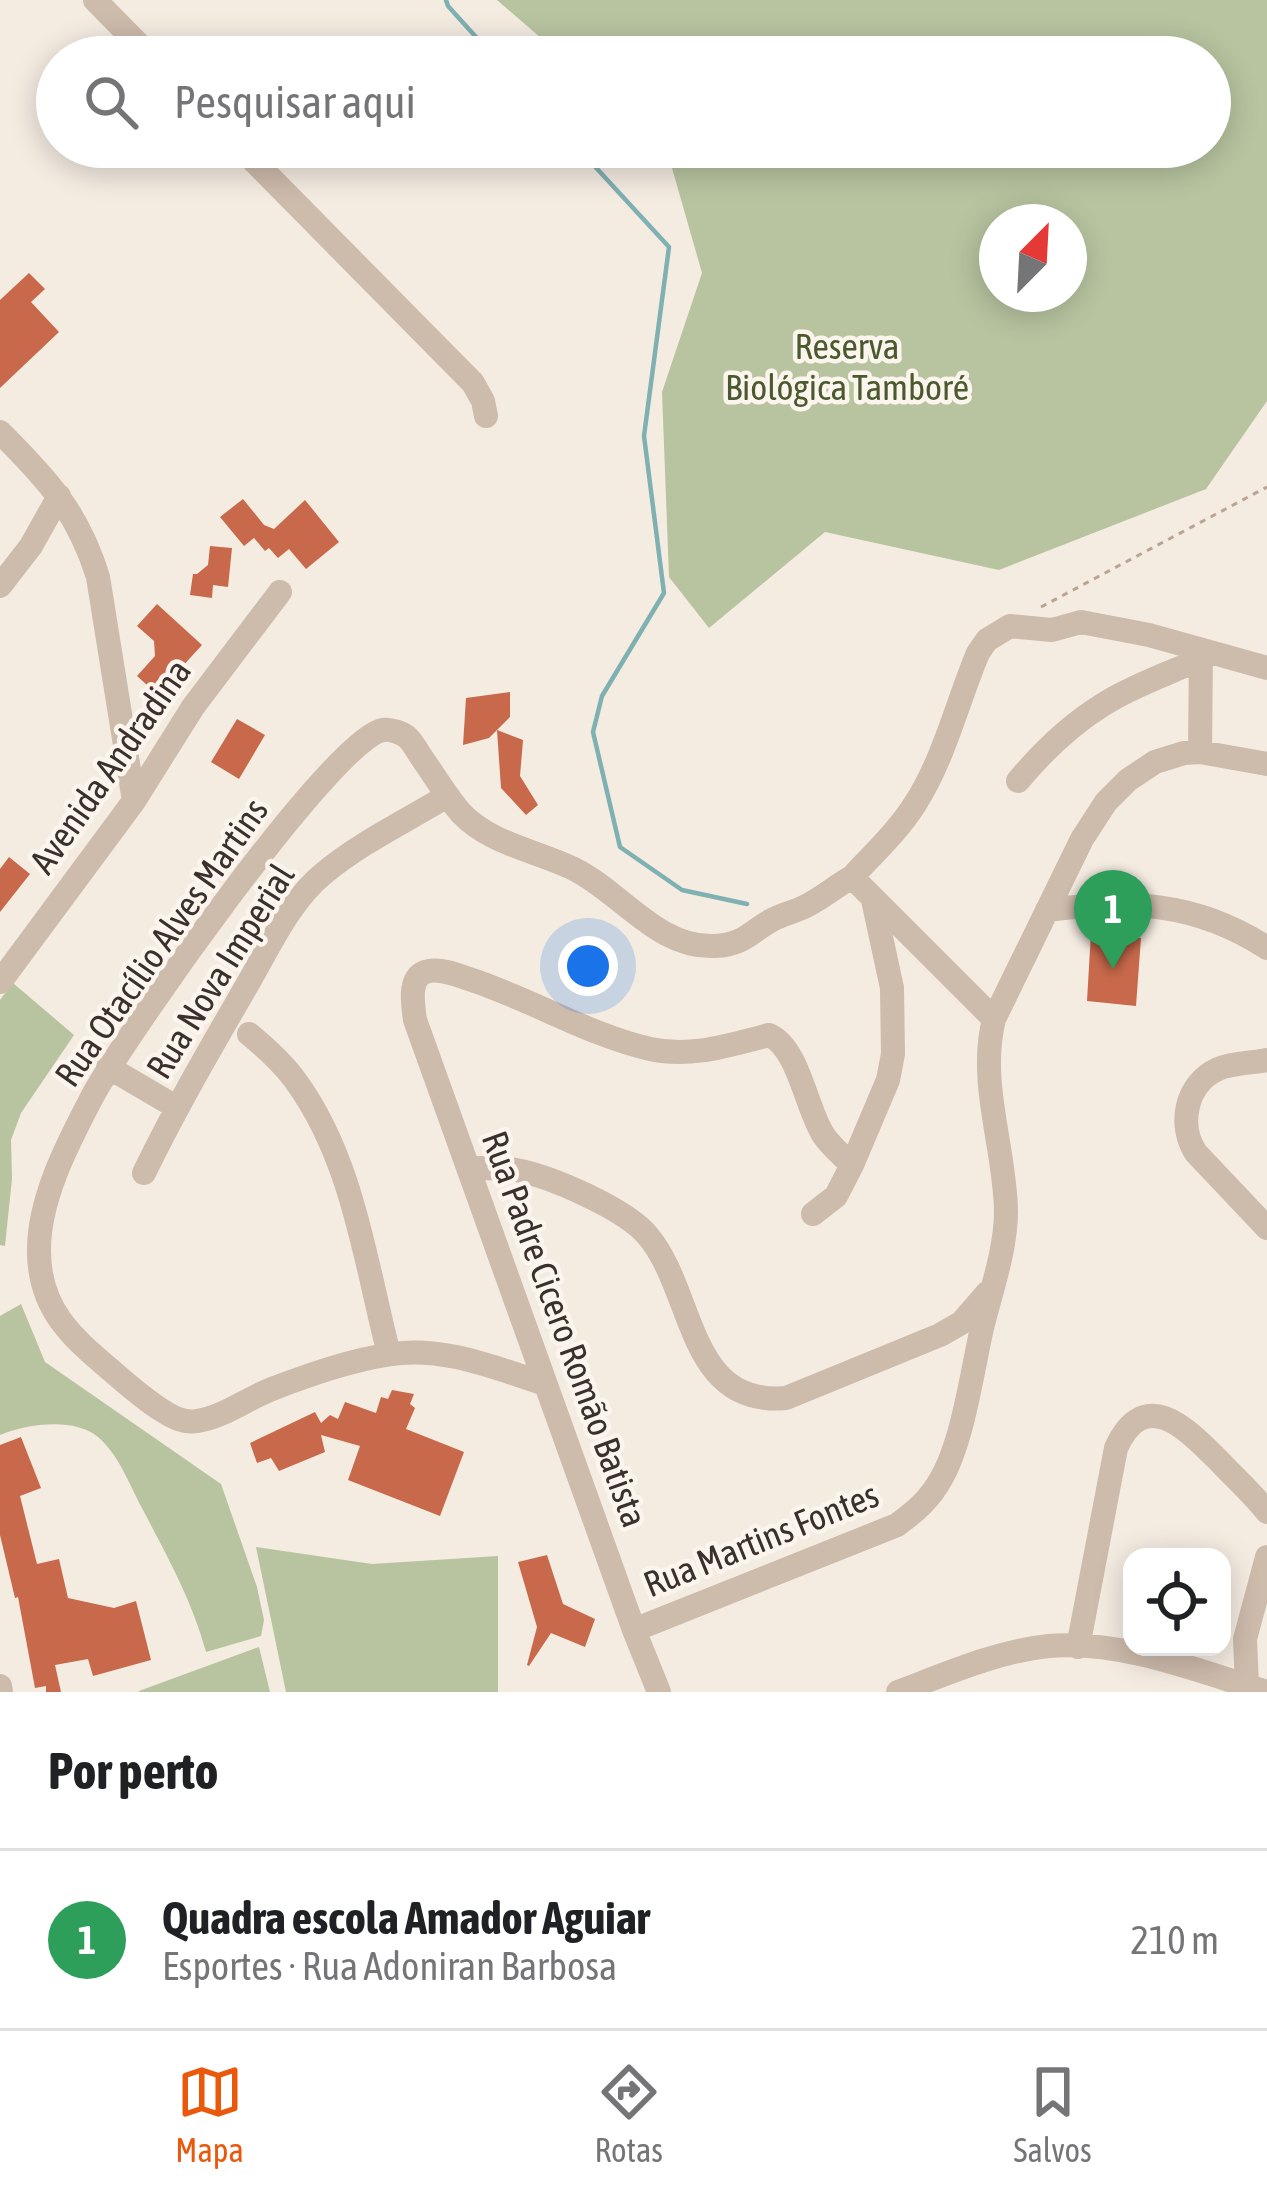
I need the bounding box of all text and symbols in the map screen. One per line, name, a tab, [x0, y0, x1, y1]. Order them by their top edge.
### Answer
search box	[36, 36, 1231, 168]
icon: search	[78, 69, 144, 135]
text: Pesquisar aqui	[174, 76, 416, 128]
north arrow	[979, 204, 1087, 312]
park label: Reserva Biológica Tamboré	[725, 325, 969, 408]
street label: Avenida Andradina	[21, 651, 199, 881]
street label: Rua Otacílio Alves Martins	[46, 790, 276, 1094]
street label: Rua Nova Imperial	[137, 856, 303, 1086]
pin: 1	[1074, 870, 1152, 969]
your location	[558, 936, 618, 996]
street label: Rua Padre Cicero Romão Batista	[474, 1125, 656, 1533]
street label: Rua Martins Fontes	[638, 1473, 884, 1605]
map controls	[1123, 1548, 1231, 1656]
button: locate	[1123, 1548, 1231, 1656]
text: Por perto	[48, 1741, 219, 1800]
text: Quadra escola Amador Aguiar	[162, 1892, 650, 1944]
text: 1	[78, 1918, 96, 1962]
text: 210 m	[1131, 1918, 1219, 1962]
text: Esportes · Rua Adoniran Barbosa	[162, 1944, 617, 1988]
tab: Mapa	[175, 2059, 244, 2169]
tab: Rotas	[594, 2059, 663, 2169]
tab: Salvos	[1014, 2059, 1092, 2169]

